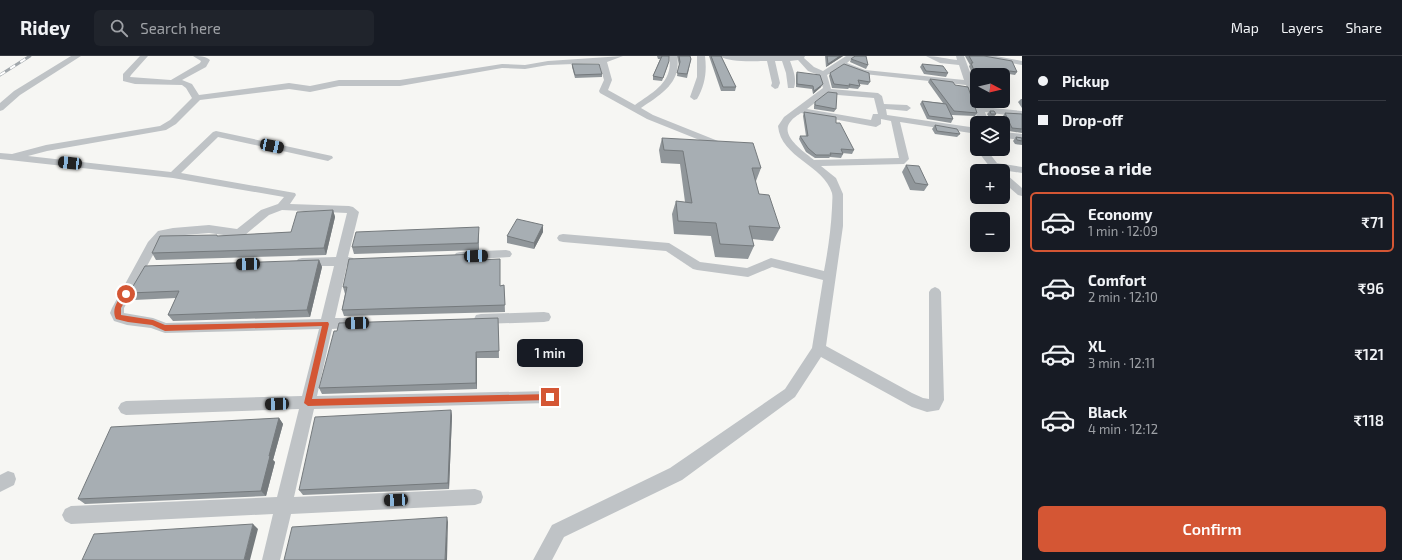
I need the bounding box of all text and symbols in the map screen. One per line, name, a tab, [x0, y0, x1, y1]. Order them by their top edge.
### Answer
search box	[94, 10, 374, 46]
text: Ridey	[20, 16, 70, 39]
icon: search	[108, 17, 130, 39]
text: Search here	[140, 19, 221, 37]
text: Map	[1231, 19, 1259, 36]
text: Layers	[1281, 19, 1323, 36]
text: Share	[1345, 19, 1382, 36]
north arrow	[970, 68, 1010, 108]
map controls	[970, 68, 1010, 252]
text: Pickup	[1062, 72, 1109, 90]
text: Drop-off	[1062, 111, 1123, 129]
button: layers	[970, 116, 1010, 156]
car	[259, 138, 285, 154]
car	[57, 156, 83, 170]
text: Choose a ride	[1038, 157, 1152, 179]
button: +	[970, 164, 1010, 204]
icon: car	[1040, 204, 1076, 240]
text: Economy	[1088, 205, 1153, 223]
button: −	[970, 212, 1010, 252]
text: ₹71	[1361, 213, 1384, 231]
text: 1 min · 12:09	[1088, 223, 1158, 239]
car	[464, 250, 488, 262]
car	[236, 258, 260, 270]
icon: car	[1040, 270, 1076, 306]
text: Comfort	[1088, 271, 1146, 289]
text: ₹96	[1358, 279, 1384, 297]
route start	[117, 285, 135, 303]
text: 2 min · 12:10	[1088, 289, 1158, 305]
car	[345, 317, 369, 329]
icon: car	[1040, 336, 1076, 372]
text: XL	[1088, 337, 1106, 355]
callout: 1 min	[517, 339, 583, 367]
text: 1 min	[535, 345, 565, 361]
text: ₹121	[1354, 345, 1384, 363]
text: 3 min · 12:11	[1088, 355, 1155, 371]
route end	[541, 388, 559, 406]
car	[265, 398, 289, 410]
icon: car	[1040, 402, 1076, 438]
text: Black	[1088, 403, 1127, 421]
text: ₹118	[1354, 411, 1384, 429]
text: 4 min · 12:12	[1088, 421, 1158, 437]
car	[384, 493, 408, 507]
button: Confirm	[1038, 506, 1386, 552]

